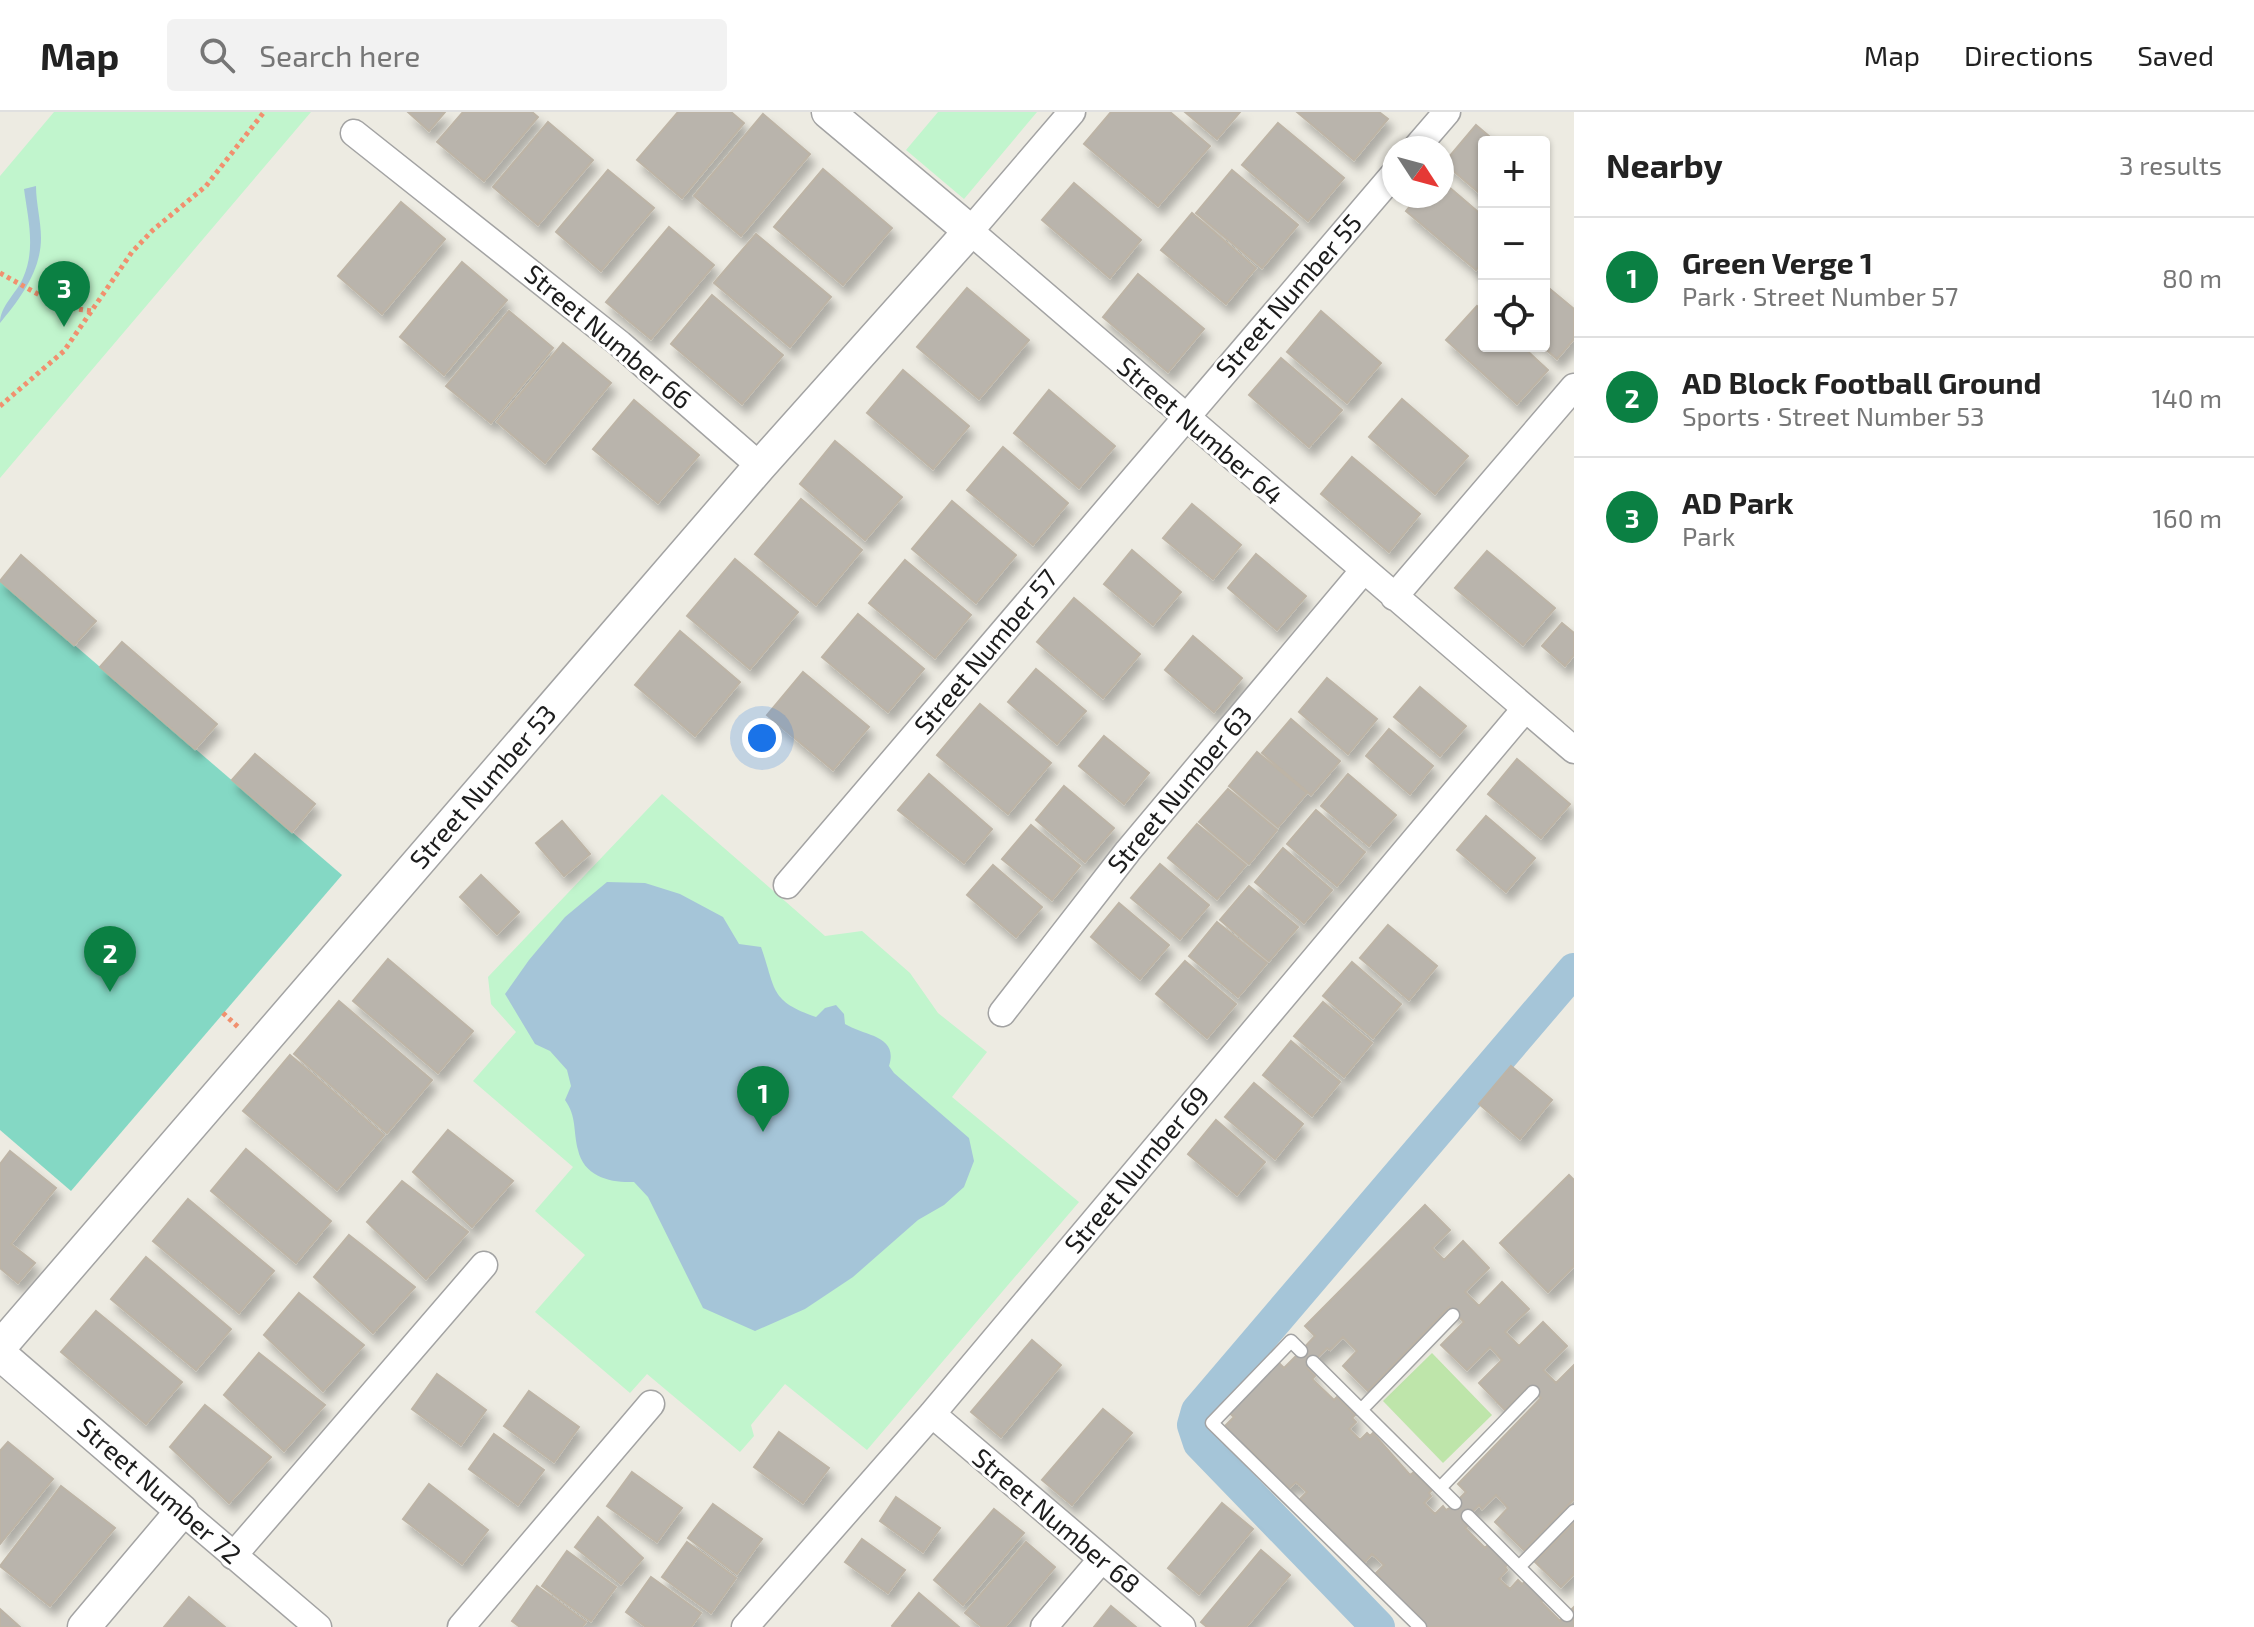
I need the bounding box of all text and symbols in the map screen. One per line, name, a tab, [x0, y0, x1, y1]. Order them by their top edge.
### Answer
search box	[167, 19, 727, 91]
text: Map	[40, 32, 119, 78]
icon: search	[195, 33, 239, 77]
text: Search here	[259, 37, 420, 73]
text: Map	[1864, 38, 1920, 72]
text: Directions	[1964, 38, 2093, 72]
text: Saved	[2137, 38, 2214, 72]
north arrow	[1382, 136, 1454, 208]
map controls	[1478, 136, 1550, 352]
button: +	[1478, 136, 1550, 208]
text: Nearby	[1606, 144, 1723, 185]
text: 3 results	[2119, 149, 2222, 180]
street label: Street Number 55	[1208, 207, 1367, 383]
button: −	[1478, 208, 1550, 280]
text: Green Verge 1	[1682, 244, 1873, 280]
street label: Street Number 66	[519, 257, 699, 415]
pin: 3	[38, 261, 90, 327]
text: 1	[1626, 262, 1638, 293]
text: 80 m	[2162, 262, 2222, 293]
button: locate	[1478, 280, 1550, 352]
text: Park · Street Number 57	[1682, 280, 1958, 311]
street label: Street Number 64	[1112, 350, 1290, 510]
text: AD Block Football Ground	[1682, 364, 2041, 400]
text: 2	[1624, 382, 1640, 413]
text: 140 m	[2151, 382, 2222, 413]
text: Sports · Street Number 53	[1682, 400, 1985, 431]
text: AD Park	[1682, 484, 1794, 520]
text: 3	[1625, 502, 1639, 533]
text: 160 m	[2153, 502, 2222, 533]
text: Park	[1682, 520, 1735, 551]
street label: Street Number 57	[907, 562, 1063, 740]
street label: Street Number 53	[402, 698, 561, 874]
street label: Street Number 63	[1100, 699, 1258, 879]
your location	[742, 718, 782, 758]
pin: 2	[84, 926, 136, 992]
pin: 1	[737, 1066, 789, 1132]
street label: Street Number 69	[1057, 1079, 1215, 1259]
street label: Street Number 72	[72, 1410, 248, 1569]
street label: Street Number 68	[967, 1441, 1147, 1599]

